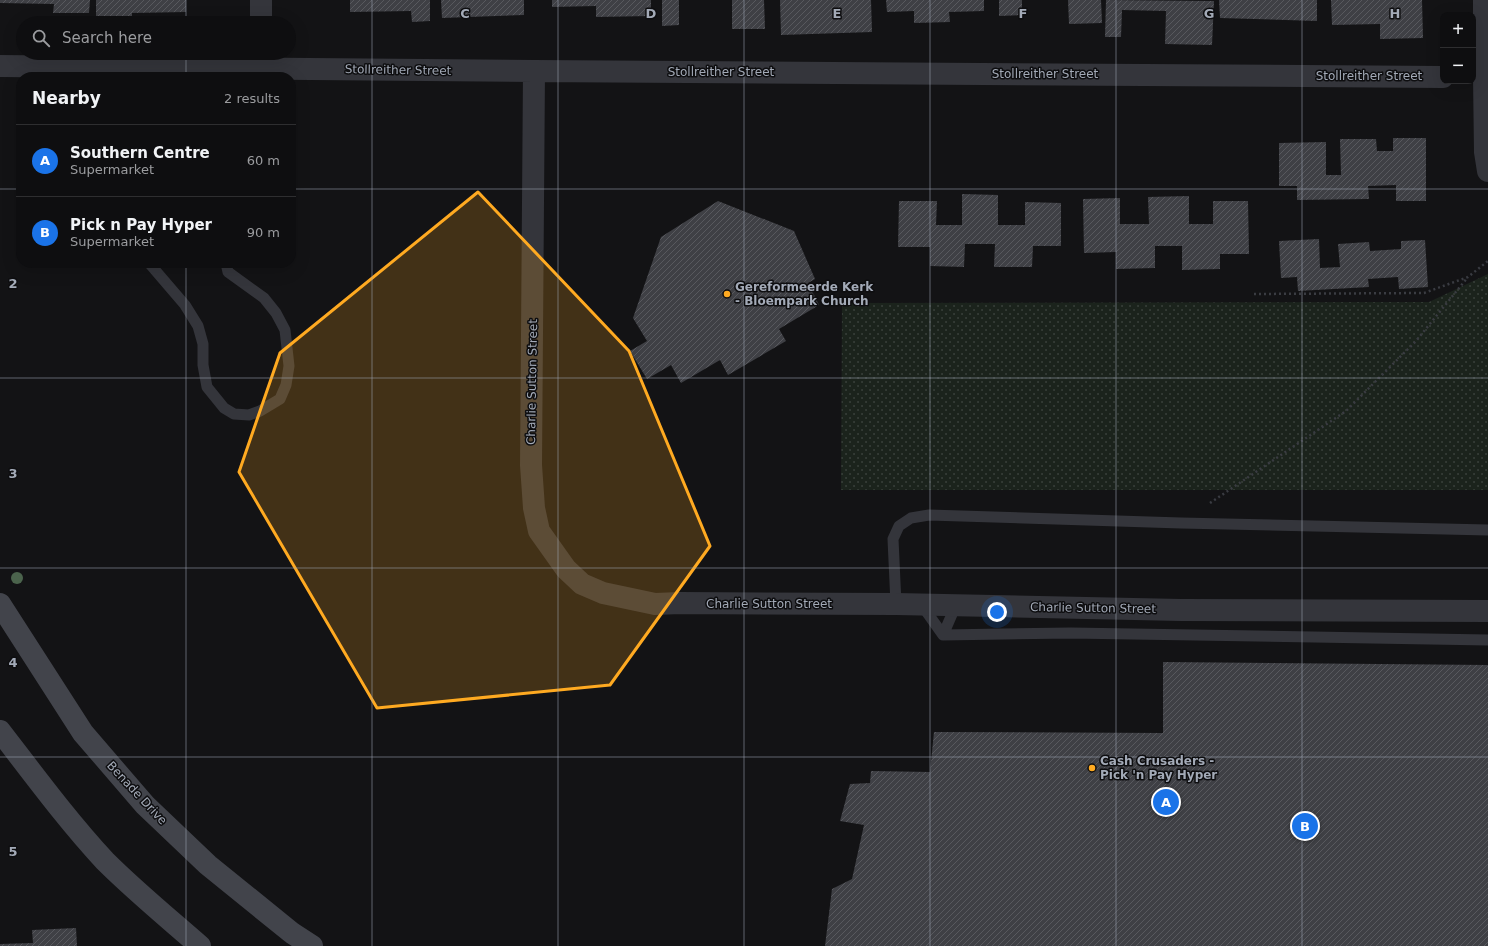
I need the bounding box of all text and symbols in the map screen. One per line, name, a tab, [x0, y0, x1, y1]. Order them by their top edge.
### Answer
text: C	[460, 6, 470, 21]
text: D	[646, 6, 657, 21]
text: E	[833, 6, 841, 21]
text: F	[1019, 6, 1027, 21]
text: G	[1204, 6, 1214, 21]
text: H	[1390, 6, 1400, 21]
map controls	[1440, 12, 1476, 84]
button: +	[1440, 12, 1476, 48]
search box	[16, 16, 296, 60]
icon: search	[30, 27, 52, 49]
text: Search here	[62, 29, 152, 47]
button: −	[1440, 48, 1476, 84]
street label: Stollreither Street	[345, 62, 452, 78]
street label: Stollreither Street	[668, 65, 775, 79]
street label: Stollreither Street	[992, 67, 1099, 81]
street label: Stollreither Street	[1316, 69, 1423, 83]
text: Nearby	[32, 88, 101, 108]
text: 2 results	[224, 91, 280, 106]
text: Southern Centre	[70, 144, 210, 162]
text: A	[40, 153, 50, 168]
text: 60 m	[247, 153, 280, 168]
text: Supermarket	[70, 162, 154, 177]
text: Pick n Pay Hyper	[70, 216, 212, 234]
text: B	[40, 225, 50, 240]
text: 90 m	[247, 225, 280, 240]
text: Supermarket	[70, 234, 154, 249]
text: 2	[8, 276, 18, 291]
place label: Gereformeerde Kerk - Bloempark Church	[735, 280, 874, 308]
marker: Gereformeerde Kerk - Bloempark Church	[722, 289, 732, 299]
street label: Charlie Sutton Street	[524, 319, 540, 445]
text: 3	[8, 466, 18, 481]
street label: Charlie Sutton Street	[706, 597, 832, 611]
street label: Charlie Sutton Street	[1030, 600, 1156, 616]
your location	[987, 602, 1007, 622]
text: 4	[8, 655, 18, 670]
place label: Cash Crusaders - Pick 'n Pay Hyper	[1100, 754, 1217, 782]
street label: Benade Drive	[104, 758, 170, 828]
marker: Cash Crusaders - Pick 'n Pay Hyper	[1087, 763, 1097, 773]
pin: A	[1153, 787, 1179, 817]
pin: B	[1292, 811, 1318, 841]
text: 5	[8, 844, 18, 859]

